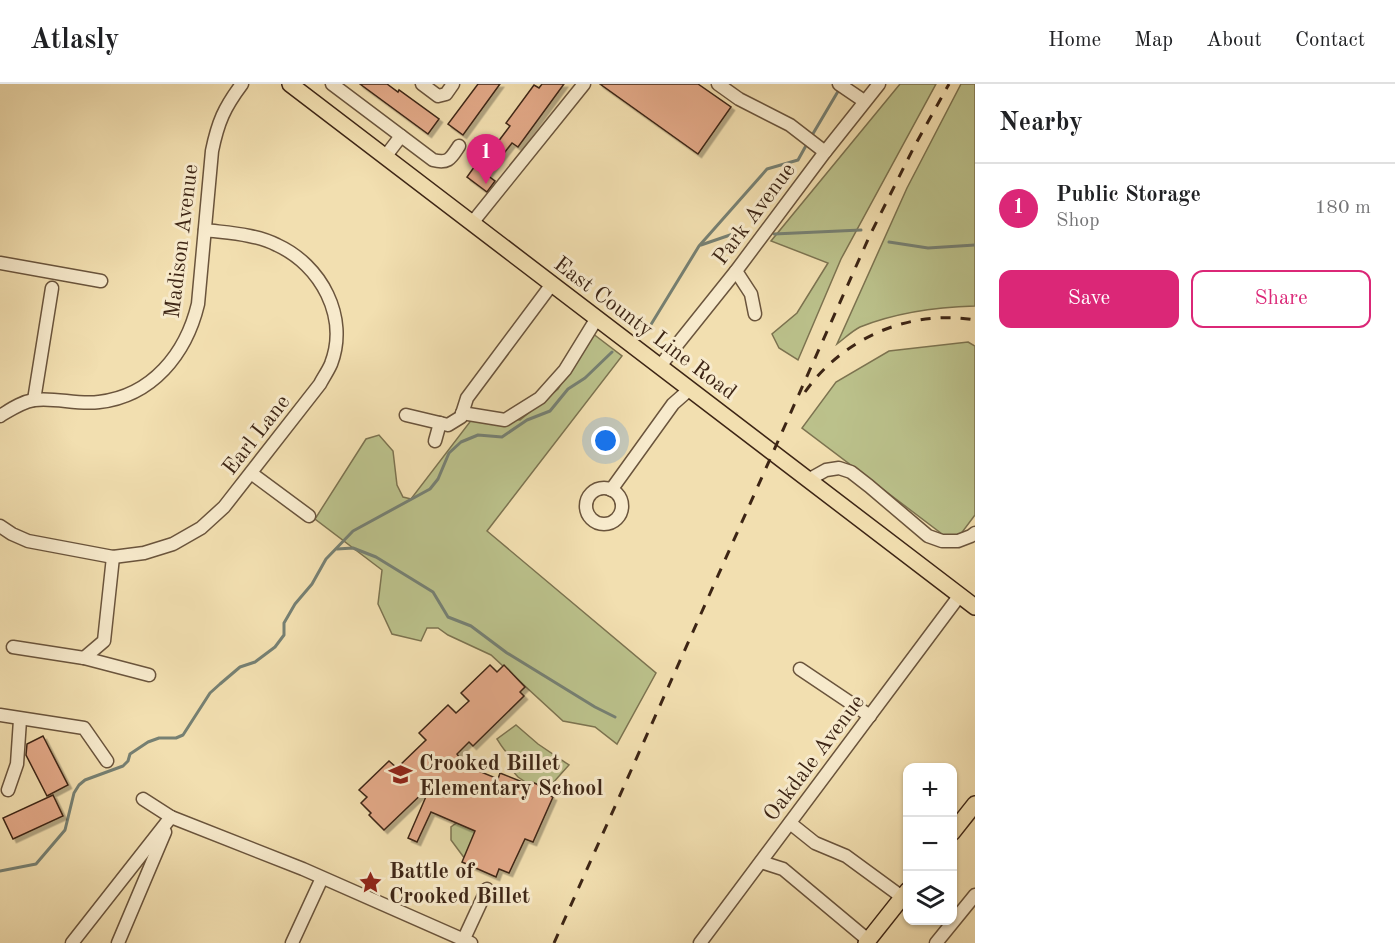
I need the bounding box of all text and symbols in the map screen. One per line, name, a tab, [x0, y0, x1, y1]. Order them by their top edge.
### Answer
text: Atlasly	[30, 27, 120, 55]
text: Home	[1048, 30, 1101, 51]
text: Map	[1134, 30, 1173, 51]
text: About	[1206, 30, 1262, 51]
text: Contact	[1295, 30, 1365, 51]
text: Nearby	[999, 110, 1083, 136]
pin: 1	[466, 135, 506, 184]
street label: Park Avenue	[709, 159, 800, 269]
street label: Madison Avenue	[162, 163, 202, 320]
text: Public Storage	[1056, 184, 1201, 206]
text: 1	[1013, 198, 1024, 218]
text: 180 m	[1315, 198, 1371, 218]
text: Shop	[1056, 211, 1100, 231]
street label: East County Line Road	[549, 253, 740, 404]
button: Save	[999, 270, 1179, 328]
button: Share	[1191, 270, 1371, 328]
street label: Earl Lane	[219, 391, 294, 479]
your location	[591, 426, 620, 455]
street label: Oakdale Avenue	[760, 691, 869, 826]
place label: Crooked Billet Elementary School	[419, 753, 603, 800]
school or university icon: Crooked Billet Elementary School	[388, 762, 414, 788]
map controls	[903, 763, 957, 925]
button: +	[903, 763, 957, 817]
button: −	[903, 817, 957, 871]
place label: Battle of Crooked Billet	[389, 861, 530, 908]
place icon: Battle of Crooked Billet	[358, 870, 384, 896]
button: layers	[903, 871, 957, 925]

